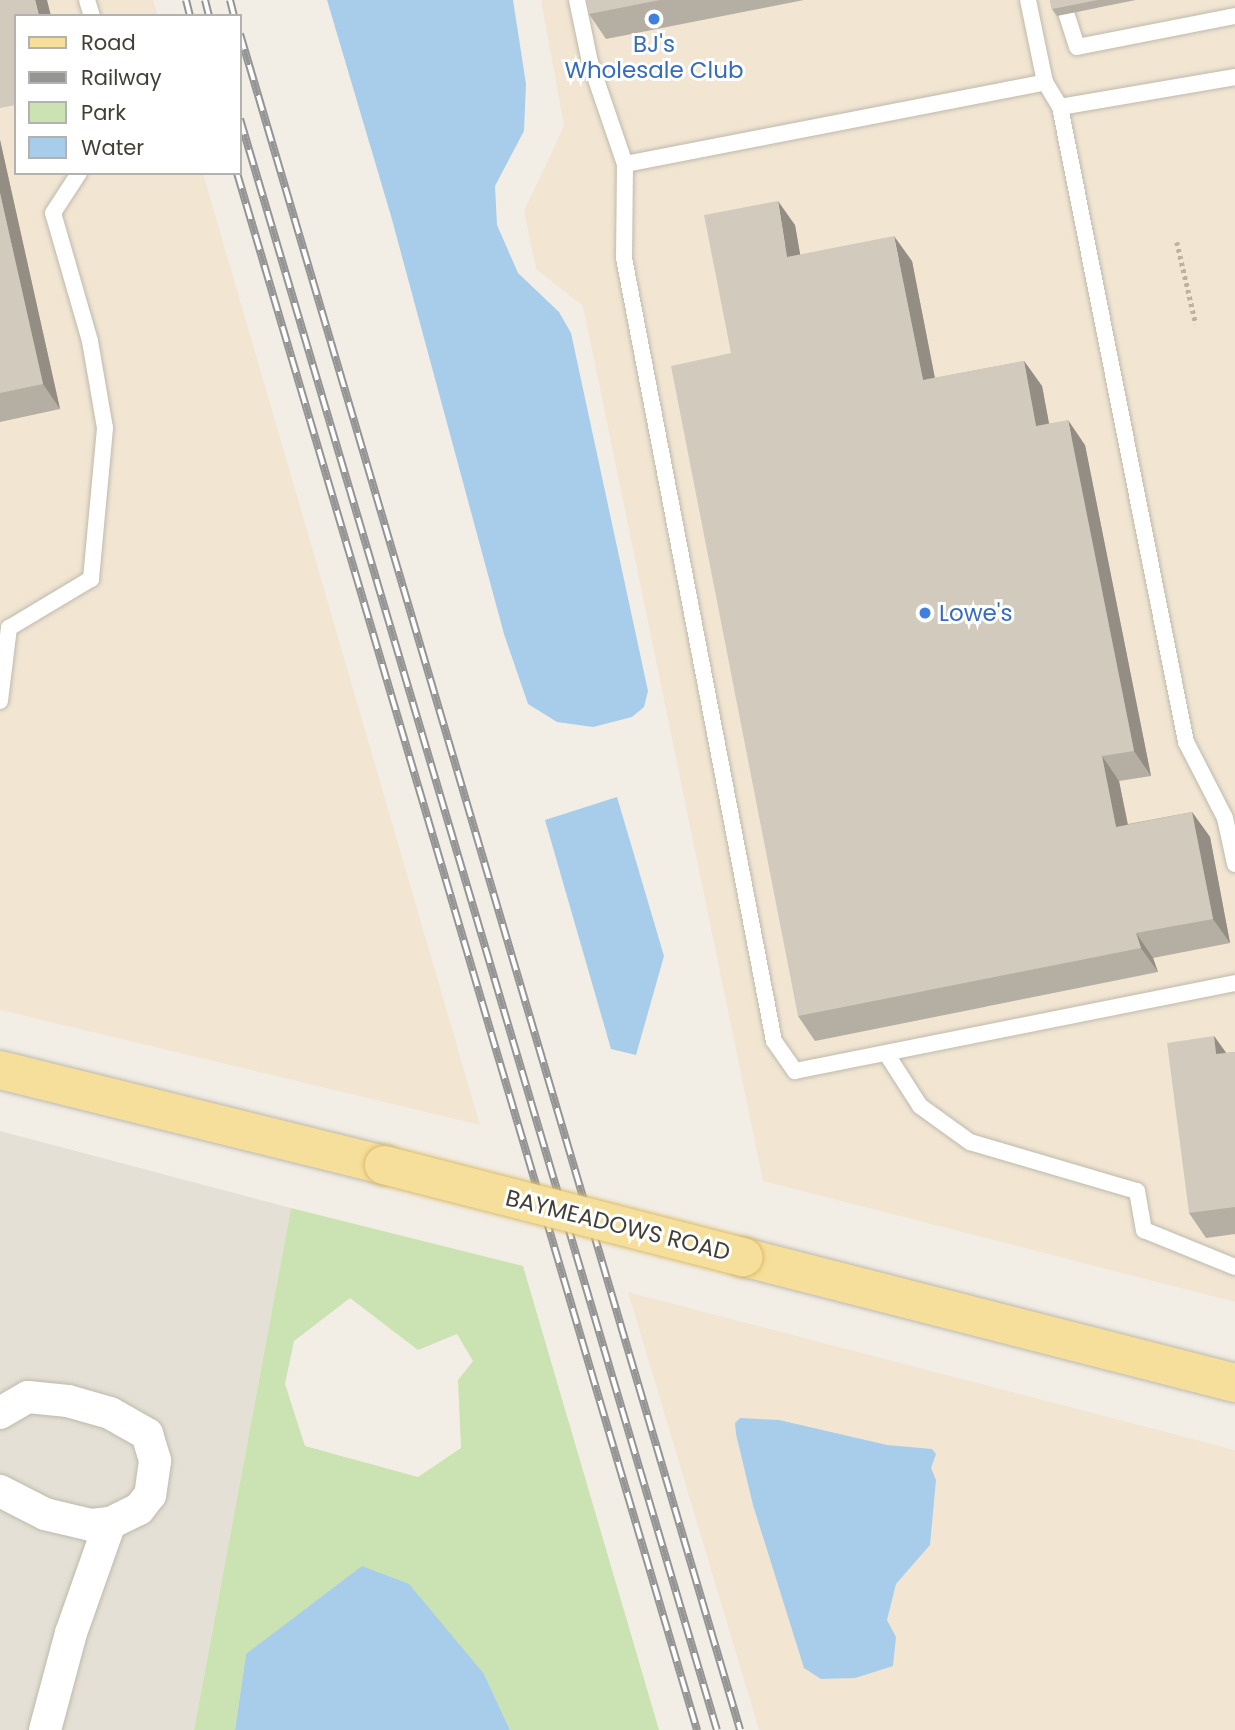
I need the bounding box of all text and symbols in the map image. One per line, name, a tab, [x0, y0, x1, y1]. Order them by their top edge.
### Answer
marker: BJ's Wholesale Club	[646, 11, 662, 27]
legend	[14, 14, 242, 175]
text: Road	[81, 28, 136, 57]
place label: BJ's Wholesale Club	[564, 30, 744, 84]
text: Railway	[81, 63, 162, 92]
text: Park	[81, 98, 126, 127]
text: Water	[81, 133, 144, 162]
place label: Lowe's	[939, 599, 1012, 627]
marker: Lowe's	[917, 605, 933, 621]
street label: BAYMEADOWS ROAD	[503, 1184, 733, 1266]

